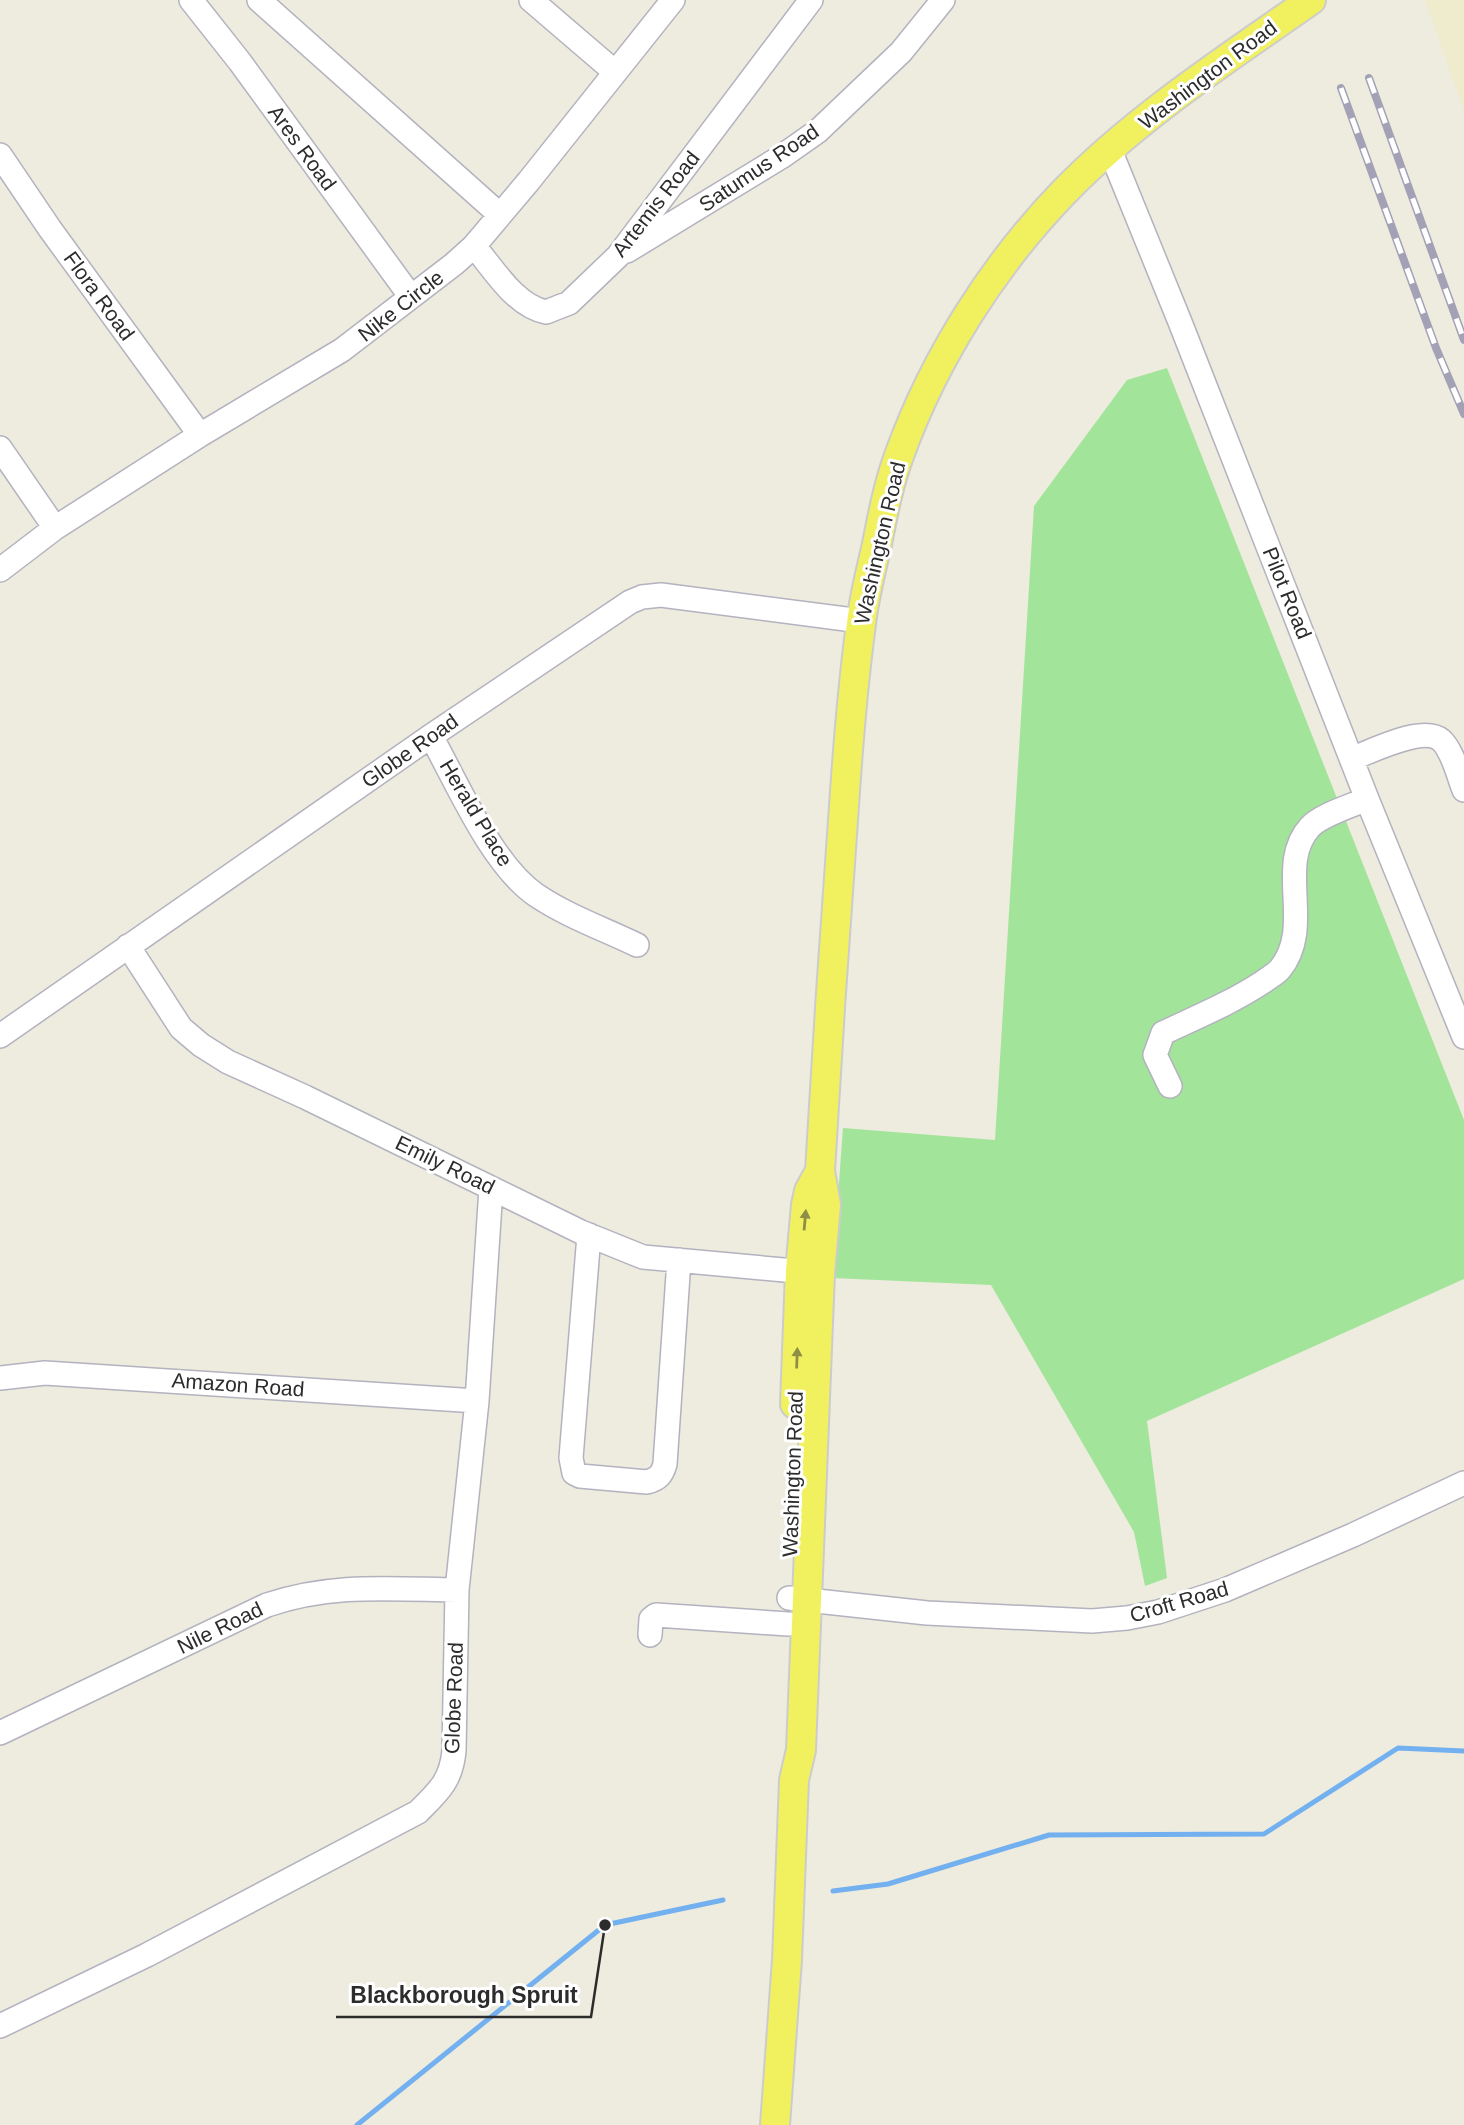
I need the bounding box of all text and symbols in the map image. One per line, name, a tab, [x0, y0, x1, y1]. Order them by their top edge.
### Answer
street label: Washington Road	[1134, 15, 1281, 134]
street label: Ares Road	[264, 101, 341, 195]
street label: Satumus Road	[695, 119, 823, 216]
street label: Artemis Road	[607, 146, 704, 261]
street label: Flora Road	[60, 247, 139, 344]
street label: Nike Circle	[354, 265, 448, 346]
street label: Washington Road	[850, 459, 909, 626]
street label: Pilot Road	[1259, 544, 1316, 642]
street label: Globe Road	[357, 709, 462, 792]
street label: Herald Place	[436, 755, 517, 870]
street label: Emily Road	[392, 1131, 499, 1198]
one-way arrow	[799, 1208, 810, 1230]
one-way arrow	[791, 1347, 802, 1369]
street label: Amazon Road	[171, 1368, 305, 1401]
street label: Washington Road	[778, 1391, 807, 1557]
street label: Croft Road	[1127, 1576, 1231, 1627]
street label: Nile Road	[173, 1597, 266, 1658]
street label: Globe Road	[440, 1642, 467, 1754]
callout: Blackborough Spruit	[336, 1973, 591, 2017]
text: Blackborough Spruit	[350, 1982, 578, 2008]

